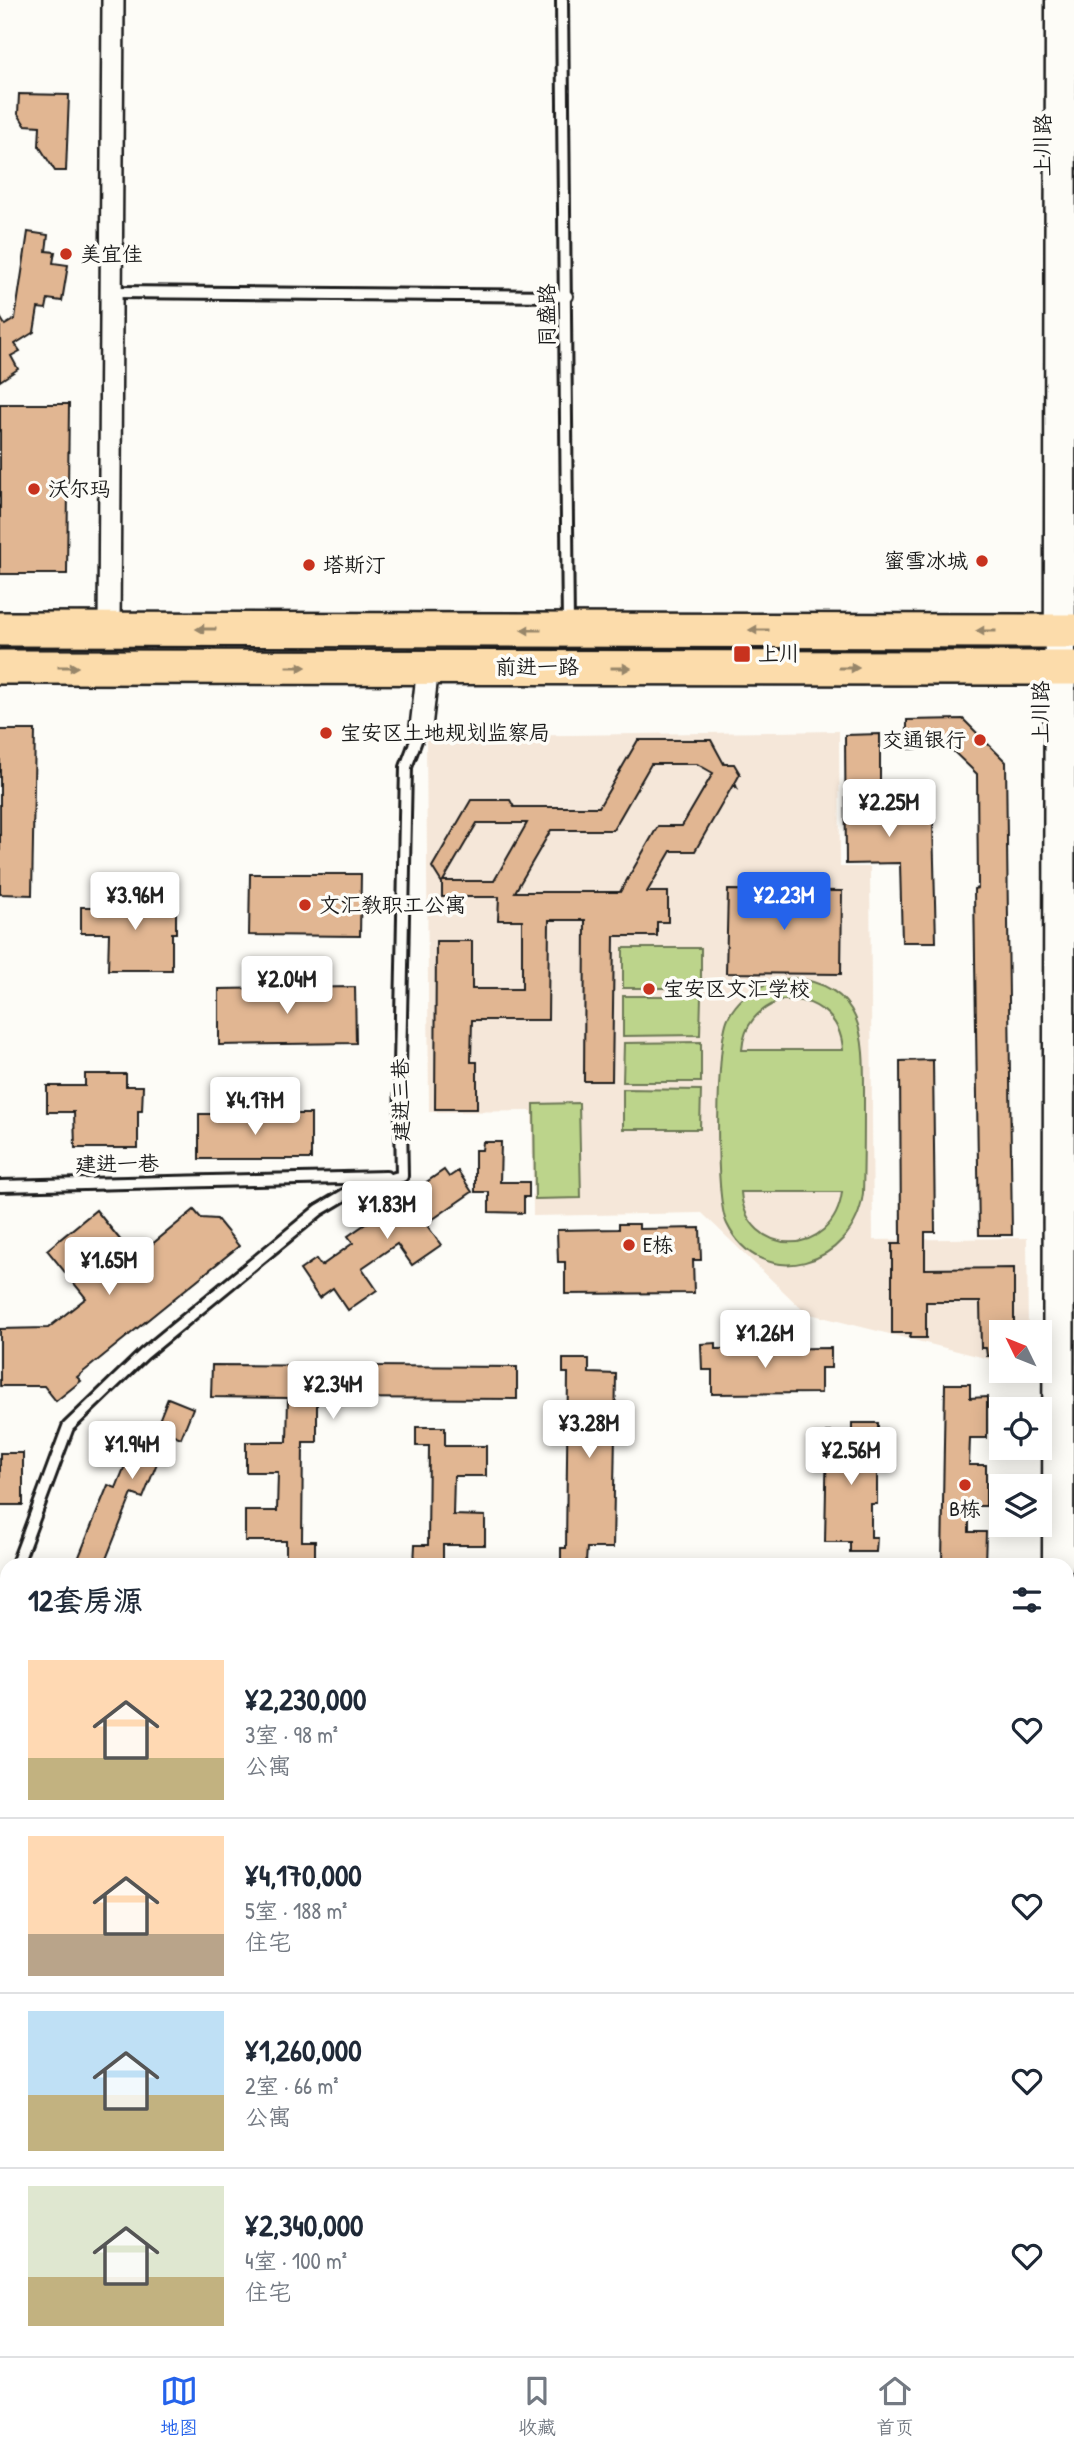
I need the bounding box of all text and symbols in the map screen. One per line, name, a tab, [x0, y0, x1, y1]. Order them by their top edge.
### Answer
street label: 上川路	[1028, 114, 1057, 177]
place label: 美宜佳	[80, 239, 143, 268]
marker: 美宜佳	[58, 246, 74, 262]
street label: 同盛路	[532, 284, 561, 347]
place label: 沃尔玛	[48, 474, 111, 503]
marker: 沃尔玛	[26, 481, 42, 497]
place label: 蜜雪冰城	[884, 546, 968, 575]
place label: 塔斯汀	[323, 550, 386, 579]
marker: 蜜雪冰城	[974, 553, 990, 569]
marker: 塔斯汀	[301, 557, 317, 573]
one-way arrow	[194, 623, 216, 635]
one-way arrow	[520, 624, 542, 636]
one-way arrow	[747, 624, 769, 636]
one-way arrow	[975, 625, 997, 637]
place label: 上川	[758, 639, 800, 668]
marker: 上川	[732, 644, 752, 664]
street label: 前进一路	[495, 652, 579, 681]
one-way arrow	[57, 661, 79, 673]
one-way arrow	[285, 661, 307, 673]
one-way arrow	[610, 662, 632, 674]
one-way arrow	[838, 662, 860, 674]
street label: 上川路	[1026, 681, 1055, 744]
place label: 宝安区土地规划监察局	[340, 718, 550, 747]
marker: 宝安区土地规划监察局	[318, 725, 334, 741]
place label: 交通银行	[882, 725, 966, 754]
marker: 交通银行	[972, 732, 988, 748]
pin: ¥2.25M	[832, 780, 946, 839]
text: ¥2.25M	[859, 786, 919, 817]
pin: ¥3.96M	[78, 872, 192, 932]
pin: ¥2.23M	[727, 872, 841, 932]
text: ¥3.96M	[106, 879, 164, 910]
text: ¥2.23M	[753, 879, 815, 910]
place label: 文汇教职工公寓	[319, 890, 466, 919]
marker: 文汇教职工公寓	[297, 897, 313, 913]
pin: ¥2.04M	[230, 956, 344, 1016]
text: ¥2.04M	[258, 963, 316, 994]
place label: 宝安区文汇学校	[663, 974, 810, 1003]
marker: 宝安区文汇学校	[641, 981, 657, 997]
street label: 建进三巷	[385, 1058, 416, 1142]
pin: ¥4.17M	[198, 1078, 312, 1137]
text: ¥4.17M	[226, 1084, 284, 1115]
street label: 建进一巷	[75, 1148, 159, 1179]
pin: ¥1.83M	[330, 1182, 444, 1241]
text: ¥1.83M	[358, 1188, 416, 1219]
place label: E栋	[643, 1230, 673, 1259]
marker: E栋	[621, 1237, 637, 1253]
pin: ¥1.65M	[52, 1238, 166, 1297]
text: ¥1.65M	[81, 1244, 137, 1275]
pin: ¥1.26M	[708, 1310, 822, 1370]
text: ¥1.26M	[736, 1317, 794, 1348]
north arrow	[989, 1320, 1052, 1382]
map controls	[989, 1320, 1052, 1537]
pin: ¥2.34M	[276, 1362, 390, 1421]
text: ¥2.34M	[304, 1368, 362, 1399]
button: locate	[989, 1397, 1052, 1460]
pin: ¥3.28M	[532, 1400, 646, 1460]
text: ¥3.28M	[559, 1407, 619, 1438]
pin: ¥1.94M	[75, 1422, 189, 1481]
text: ¥1.94M	[105, 1428, 159, 1459]
pin: ¥2.56M	[794, 1428, 908, 1487]
text: ¥2.56M	[822, 1434, 880, 1465]
button: layers	[989, 1474, 1052, 1537]
marker: B栋	[957, 1477, 973, 1493]
place label: B栋	[949, 1494, 981, 1523]
text: 12套房源	[28, 1580, 143, 1620]
icon: filters	[1008, 1581, 1046, 1619]
text: ¥2,230,000	[245, 1679, 366, 1719]
icon: home	[84, 1688, 168, 1772]
icon: heart	[1008, 1711, 1046, 1749]
text: 3室 · 98 m²	[245, 1719, 338, 1750]
text: 公寓	[245, 1750, 291, 1781]
text: ¥4,170,000	[245, 1855, 362, 1895]
icon: home	[84, 1864, 168, 1948]
icon: heart	[1008, 1887, 1046, 1925]
text: 5室 · 188 m²	[245, 1895, 347, 1926]
text: 住宅	[245, 1926, 291, 1957]
text: ¥1,260,000	[245, 2030, 362, 2070]
icon: home	[84, 2039, 168, 2123]
icon: heart	[1008, 2062, 1046, 2100]
text: 2室 · 66 m²	[245, 2070, 339, 2101]
text: 公寓	[245, 2101, 291, 2132]
text: ¥2,340,000	[245, 2205, 364, 2245]
icon: home	[84, 2214, 168, 2298]
icon: heart	[1008, 2237, 1046, 2275]
text: 4室 · 100 m²	[245, 2245, 347, 2276]
text: 住宅	[245, 2276, 291, 2307]
tab: 地图	[160, 2372, 198, 2440]
tab: 收藏	[518, 2372, 556, 2440]
tab: 首页	[876, 2372, 914, 2440]

